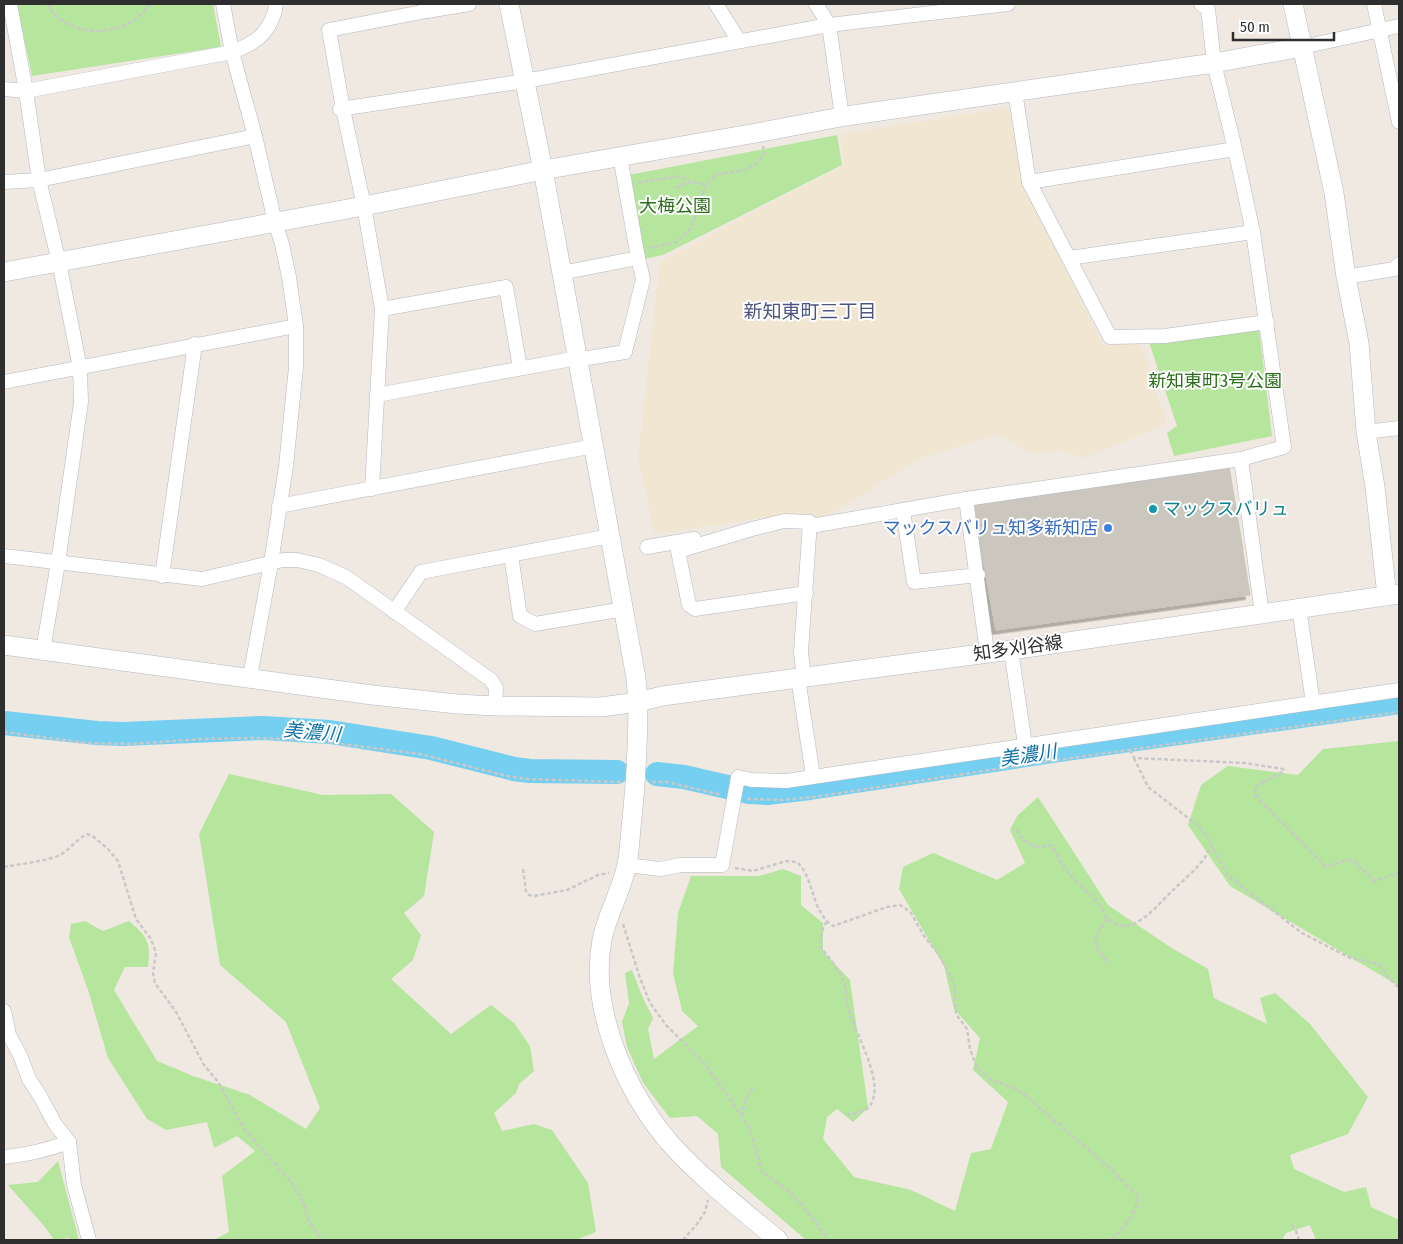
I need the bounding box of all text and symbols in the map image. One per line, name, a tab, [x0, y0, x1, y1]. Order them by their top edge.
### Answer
scale bar	[1233, 10, 1334, 42]
text: 50 m	[1240, 18, 1270, 36]
park label: 大梅公園	[639, 195, 711, 217]
district label: 新知東町三丁目	[743, 300, 877, 323]
park label: 新知東町3号公園	[1148, 370, 1282, 392]
place label: マックスバリュ	[1163, 498, 1288, 520]
marker: マックスバリュ	[1147, 503, 1159, 515]
place label: マックスバリュ知多新知店	[883, 517, 1098, 539]
marker: マックスバリュ知多新知店	[1102, 522, 1114, 534]
street label: 知多刈谷線	[972, 631, 1064, 665]
water label: 美濃川	[283, 718, 343, 746]
water label: 美濃川	[998, 739, 1060, 770]

